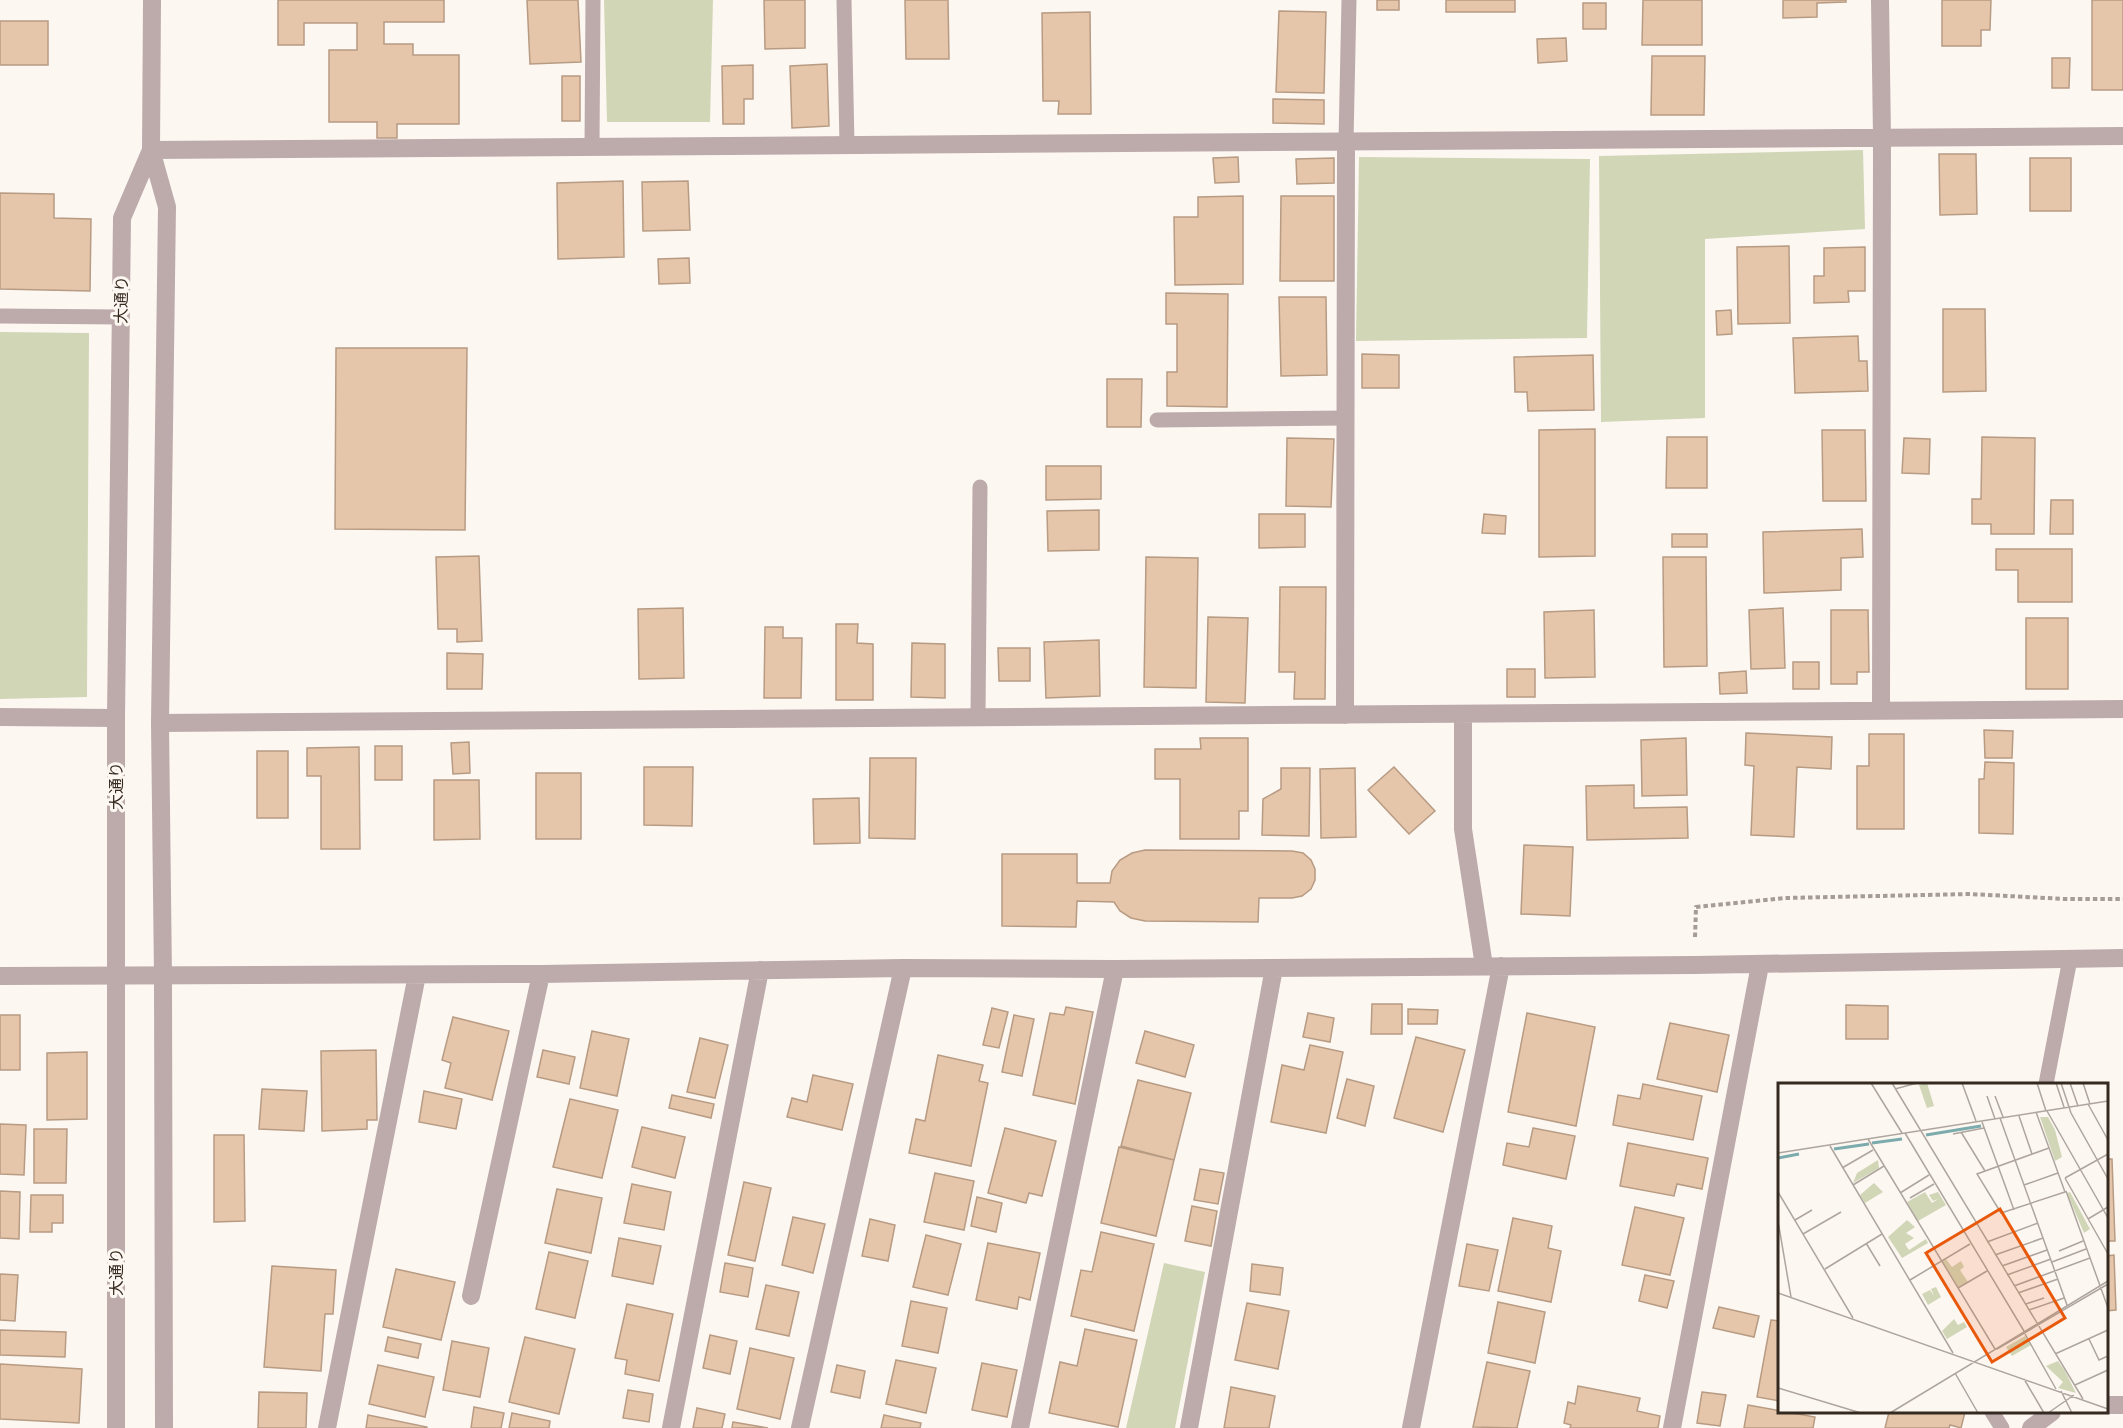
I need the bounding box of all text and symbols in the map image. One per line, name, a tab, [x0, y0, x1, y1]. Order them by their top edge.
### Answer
street label: 大通り	[109, 276, 133, 324]
street label: 大通り	[104, 762, 128, 810]
inset map	[1778, 1083, 2108, 1413]
street label: 大通り	[104, 1248, 128, 1296]

